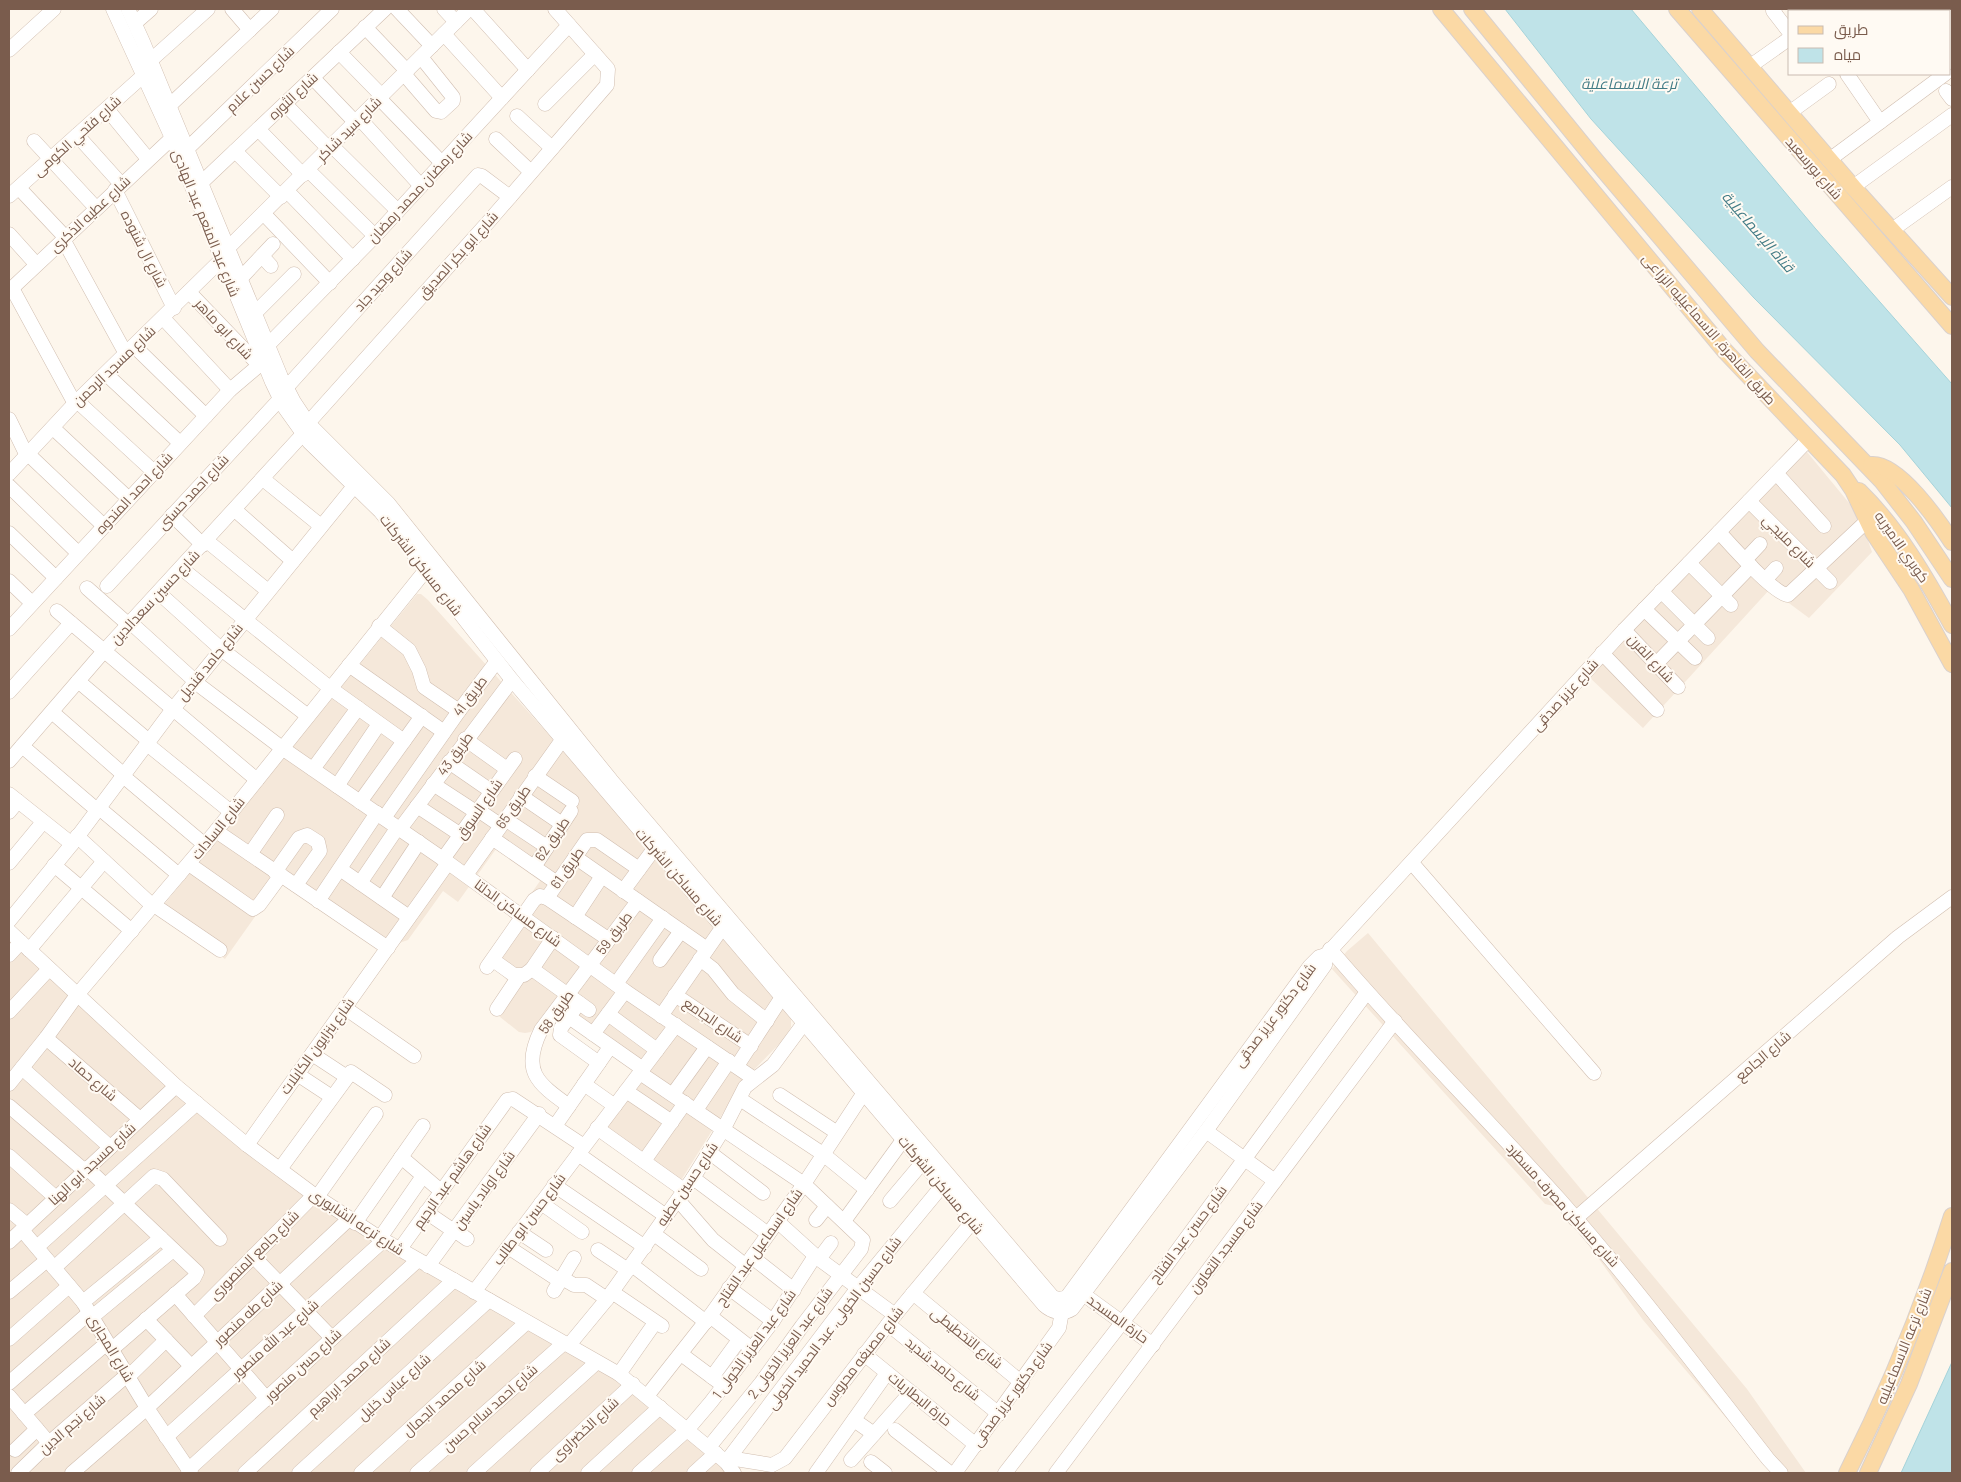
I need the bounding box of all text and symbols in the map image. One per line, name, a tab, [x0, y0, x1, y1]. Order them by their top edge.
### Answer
legend	[1788, 10, 1951, 75]
text: طريق	[1834, 20, 1868, 40]
street label: شارع حسن علام	[222, 42, 299, 117]
text: مياه	[1834, 45, 1861, 63]
street label: شارع الثوره	[264, 68, 322, 124]
water label: ترعة الاسماعلية	[1581, 74, 1680, 93]
street label: شارع فتحي الكومى	[29, 92, 127, 183]
street label: شارع سيد شاكر	[312, 93, 385, 166]
street label: شارع رمضان محمد رمضان	[364, 127, 476, 247]
street label: شارع بورسعيد	[1782, 133, 1846, 203]
street label: شارع عبد المنعم عبد الهادى	[167, 147, 244, 300]
street label: شارع عطيه الذكرى	[46, 172, 134, 256]
water label: قناة الإسماعيلية	[1717, 187, 1799, 277]
street label: شارع ال شنوده	[117, 207, 171, 291]
street label: شارع ابو بكر الصديق	[414, 208, 502, 302]
street label: شارع وحيد جاد	[350, 245, 416, 315]
street label: طريق القاهرة, الاسماعيليه الزراعى	[1638, 249, 1780, 409]
street label: شارع ابو ماهر	[191, 294, 257, 363]
street label: شارع مسجد الرحمن	[69, 322, 159, 410]
street label: شارع احمد المندوه	[91, 448, 177, 538]
street label: شارع احمد حسنى	[153, 451, 233, 533]
street label: كوبري الاميريه	[1868, 508, 1933, 588]
street label: شارع مساكن الشركات	[376, 511, 466, 619]
street label: شارع مليجي	[1756, 511, 1819, 574]
street label: شارع حسين سعدالدين	[106, 546, 204, 648]
street label: شارع حامد قنديل	[173, 620, 247, 704]
street label: شارع الفرن	[1624, 630, 1678, 686]
street label: شارع عزيز صدقى	[1528, 655, 1602, 735]
street label: طريق 41	[449, 672, 491, 720]
street label: طريق 43	[433, 729, 477, 779]
street label: شارع السوق	[452, 775, 506, 843]
street label: طريق 65	[492, 782, 534, 832]
street label: شارع السادات	[187, 793, 249, 863]
street label: طريق 62	[531, 813, 573, 865]
street label: شارع مساكن الشركات	[632, 824, 726, 930]
street label: طريق 61	[546, 844, 588, 892]
street label: شارع مساكن الدلتا	[471, 875, 565, 951]
street label: طريق 59	[592, 908, 636, 958]
street label: شارع دكتور عزيز صدقى	[1230, 959, 1320, 1071]
street label: طريق 58	[534, 987, 578, 1037]
street label: شارع بنزايون الكابلات	[276, 994, 358, 1098]
street label: شارع الجامع	[680, 994, 746, 1046]
street label: شارع الجامع	[1731, 1027, 1795, 1085]
street label: شارع حماد	[65, 1053, 121, 1105]
street label: شارع مسجد ابو الهنا	[44, 1119, 140, 1209]
street label: شارع هاشم عبد الرحيم	[409, 1120, 496, 1233]
street label: شارع مساكن الشركات	[894, 1132, 988, 1238]
street label: شارع حسين عطيه	[652, 1139, 722, 1229]
street label: شارع مساكن مصرف مسطرد	[1503, 1139, 1623, 1271]
street label: شارع اولاد ياسين	[449, 1147, 519, 1233]
street label: شارع حسن ابو طالب	[489, 1170, 569, 1268]
street label: شارع حسن عبد الفتاح	[1145, 1182, 1231, 1286]
street label: شارع ترعه الشابورى	[306, 1185, 408, 1259]
street label: شارع اسماعيل عبد الفتاح	[712, 1185, 806, 1309]
street label: شارع مسجد التعاون	[1185, 1197, 1267, 1297]
street label: شارع جامع المنصورى	[205, 1206, 303, 1304]
street label: شارع حسين الخولى, عبد الحميد الخولى	[763, 1233, 905, 1413]
street label: شارع طه منصور	[209, 1276, 286, 1350]
street label: شارع عبد العزيز الخولى 2	[743, 1284, 837, 1402]
street label: شارع ترعه الاسماعيليه	[1872, 1285, 1936, 1407]
street label: شارع عبد العزيز الخولى 1	[708, 1286, 800, 1402]
street label: حارة المسجد	[1084, 1291, 1152, 1347]
street label: شارع عبد الله منصور	[227, 1295, 322, 1383]
street label: شارع مصبغه محروس	[819, 1303, 907, 1409]
street label: شارع التخطيطى	[927, 1303, 1007, 1373]
street label: شارع المجارى	[84, 1311, 138, 1385]
street label: شارع حسن منصور	[260, 1325, 345, 1406]
street label: شارع حامد شديد	[902, 1333, 984, 1405]
street label: شارع محمد ابراهيم	[304, 1334, 395, 1421]
street label: شارع دكتور عزيز صدقى	[968, 1338, 1056, 1450]
street label: شارع عباس خليل	[354, 1349, 434, 1425]
street label: شارع محمد الجمال	[399, 1356, 489, 1440]
street label: شارع احمد سالم حسن	[439, 1360, 542, 1456]
street label: حارة البطاريات	[885, 1368, 955, 1429]
street label: شارع نجم الدين	[35, 1390, 110, 1459]
street label: شارع الخضراوى	[548, 1393, 622, 1465]

